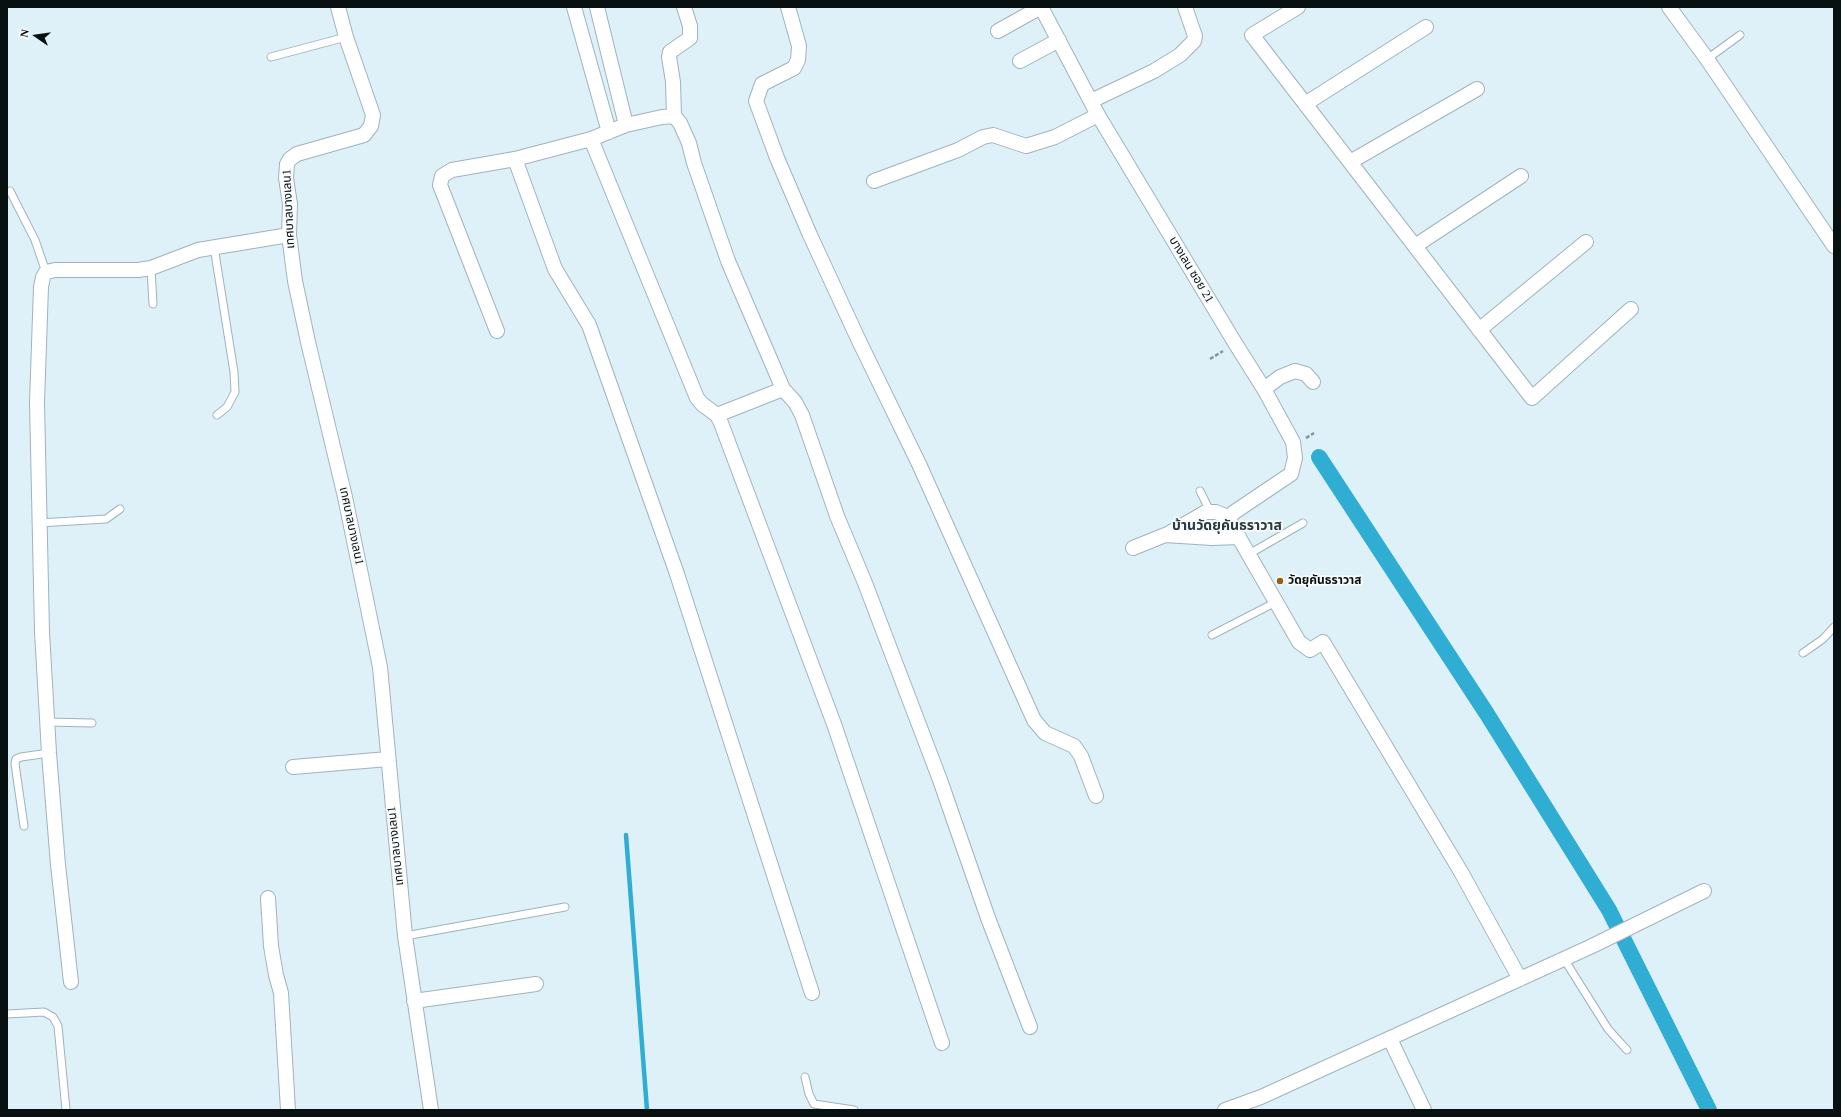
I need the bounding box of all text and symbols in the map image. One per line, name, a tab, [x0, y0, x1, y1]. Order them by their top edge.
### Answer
north arrow	[16, 16, 56, 56]
text: N	[18, 28, 31, 39]
street label: เทศบาลบางเลน1	[280, 169, 298, 249]
street label: บางเลน ซอย 21	[1166, 234, 1216, 306]
street label: เทศบาลบางเลน1	[336, 486, 366, 566]
district label: บ้านวัดยุคันธราวาส	[1172, 518, 1282, 534]
place label: วัดยุคันธราวาส	[1288, 574, 1361, 588]
marker: วัดยุคันธราวาส	[1275, 576, 1285, 586]
street label: เทศบาลบางเลน1	[385, 806, 407, 886]

